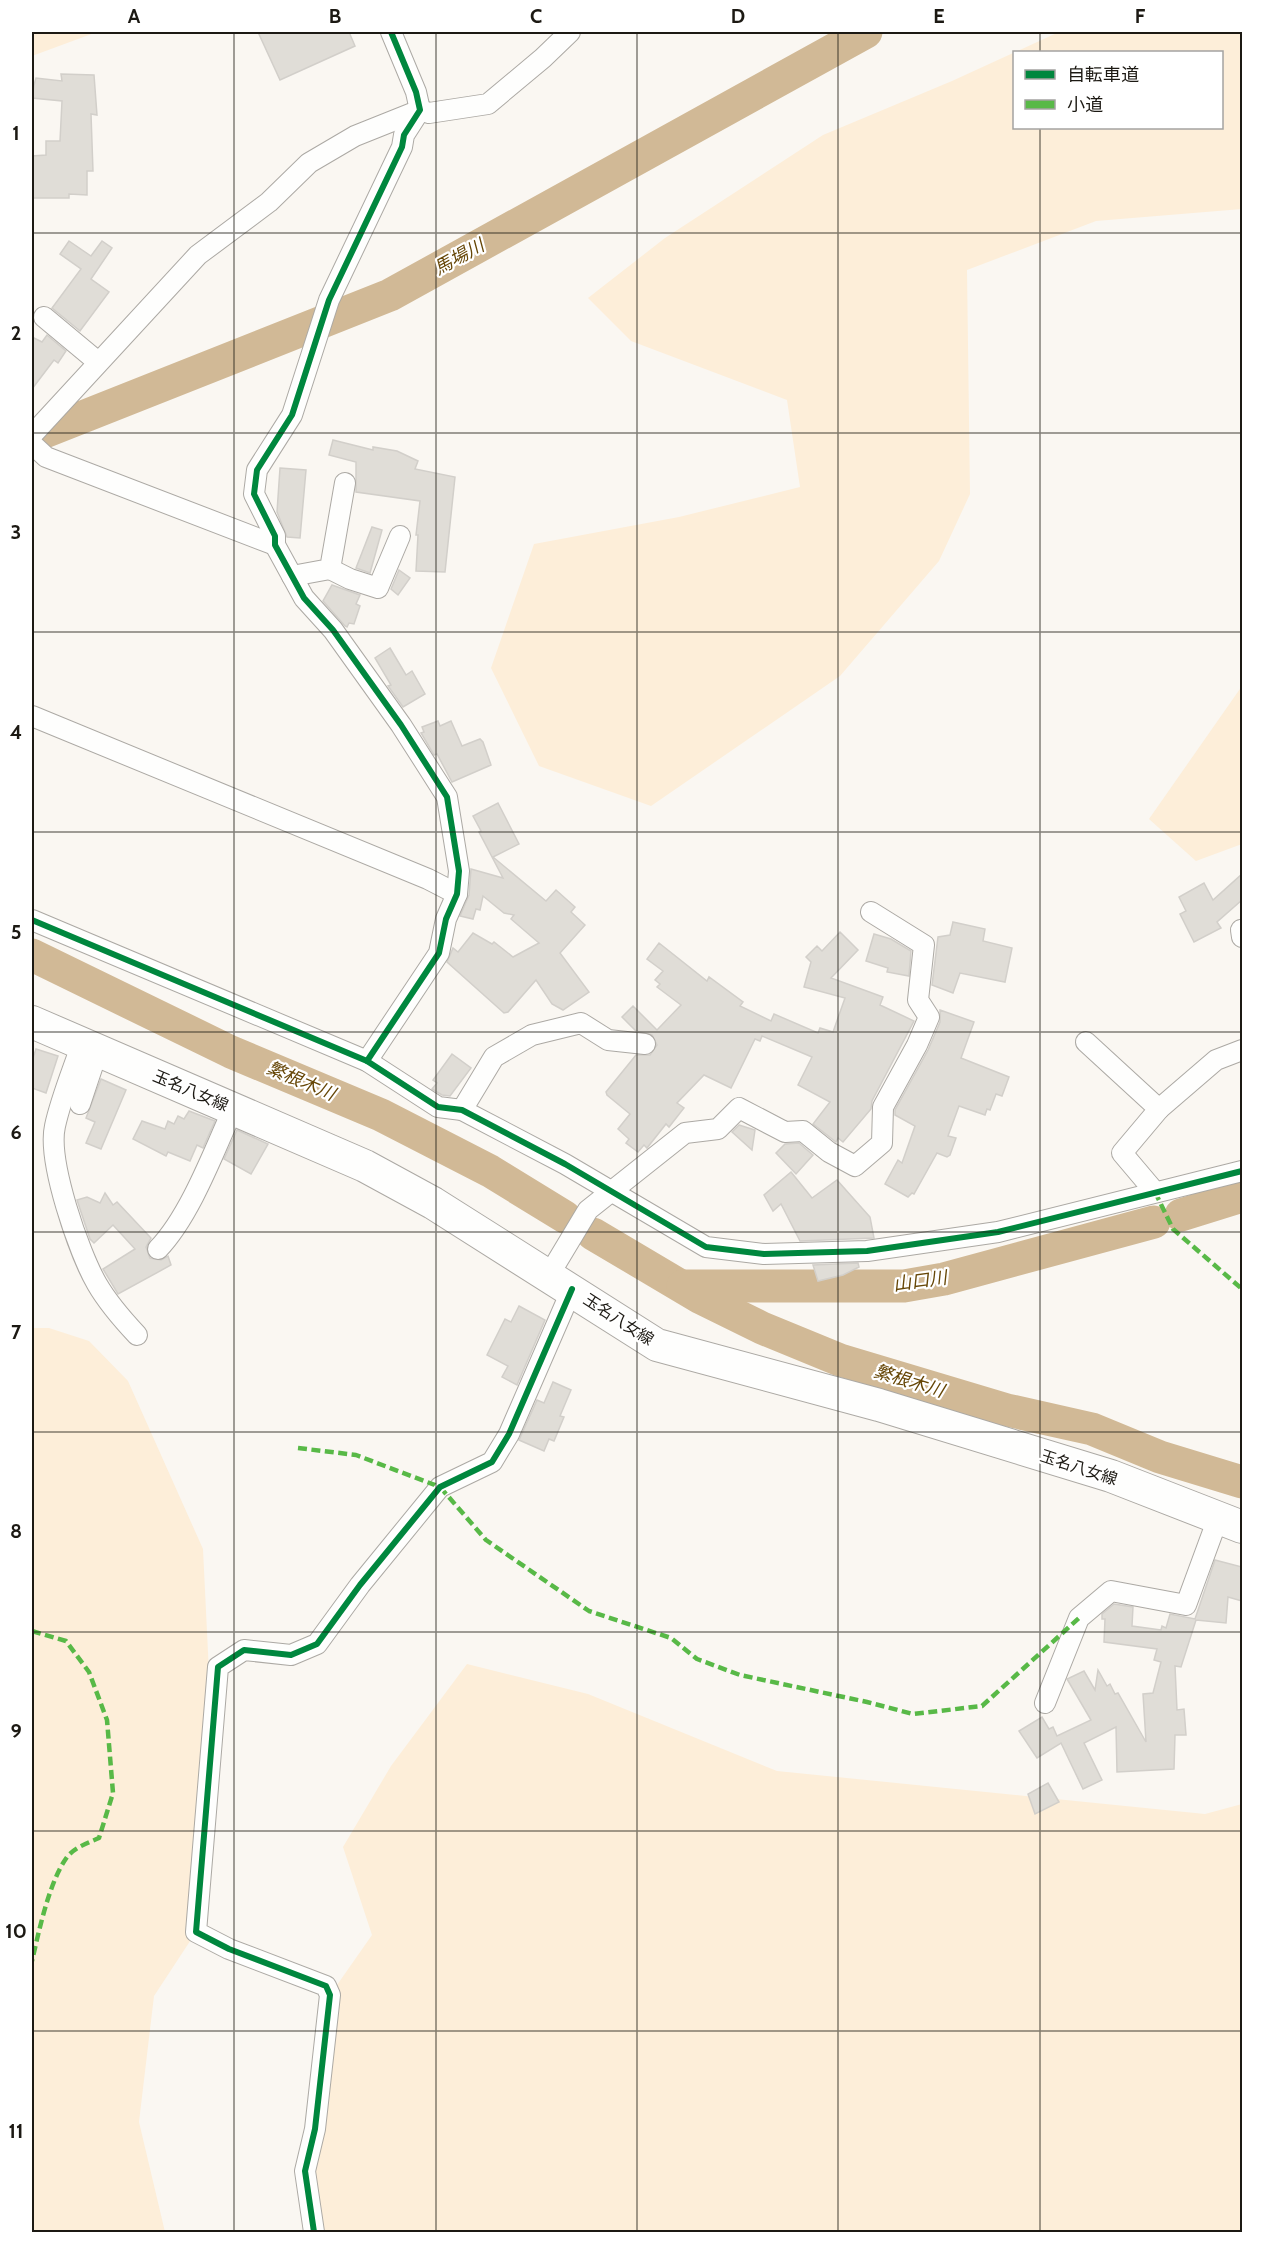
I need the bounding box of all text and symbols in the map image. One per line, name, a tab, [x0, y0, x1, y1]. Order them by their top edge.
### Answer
text: A	[128, 4, 141, 28]
text: B	[329, 4, 341, 28]
text: C	[530, 4, 542, 28]
text: D	[731, 4, 745, 28]
text: E	[933, 4, 945, 28]
text: F	[1135, 4, 1146, 28]
legend	[1013, 51, 1223, 129]
text: 自転車道	[1067, 64, 1139, 86]
text: 小道	[1067, 94, 1103, 116]
text: 1	[12, 121, 20, 145]
water label: 馬場川	[430, 233, 490, 280]
text: 2	[11, 321, 21, 345]
text: 3	[11, 520, 21, 544]
text: 4	[10, 720, 22, 744]
text: 5	[11, 920, 21, 944]
water label: 繁根木川	[264, 1057, 340, 1106]
street label: 玉名八女線	[150, 1066, 231, 1115]
text: 6	[10, 1120, 22, 1144]
water label: 山口川	[892, 1266, 950, 1296]
street label: 玉名八女線	[580, 1290, 657, 1349]
text: 7	[11, 1320, 22, 1344]
water label: 繁根木川	[871, 1360, 949, 1403]
street label: 玉名八女線	[1038, 1446, 1120, 1489]
text: 8	[10, 1519, 22, 1543]
text: 9	[10, 1719, 22, 1743]
text: 10	[5, 1919, 27, 1943]
text: 11	[9, 2119, 23, 2143]

